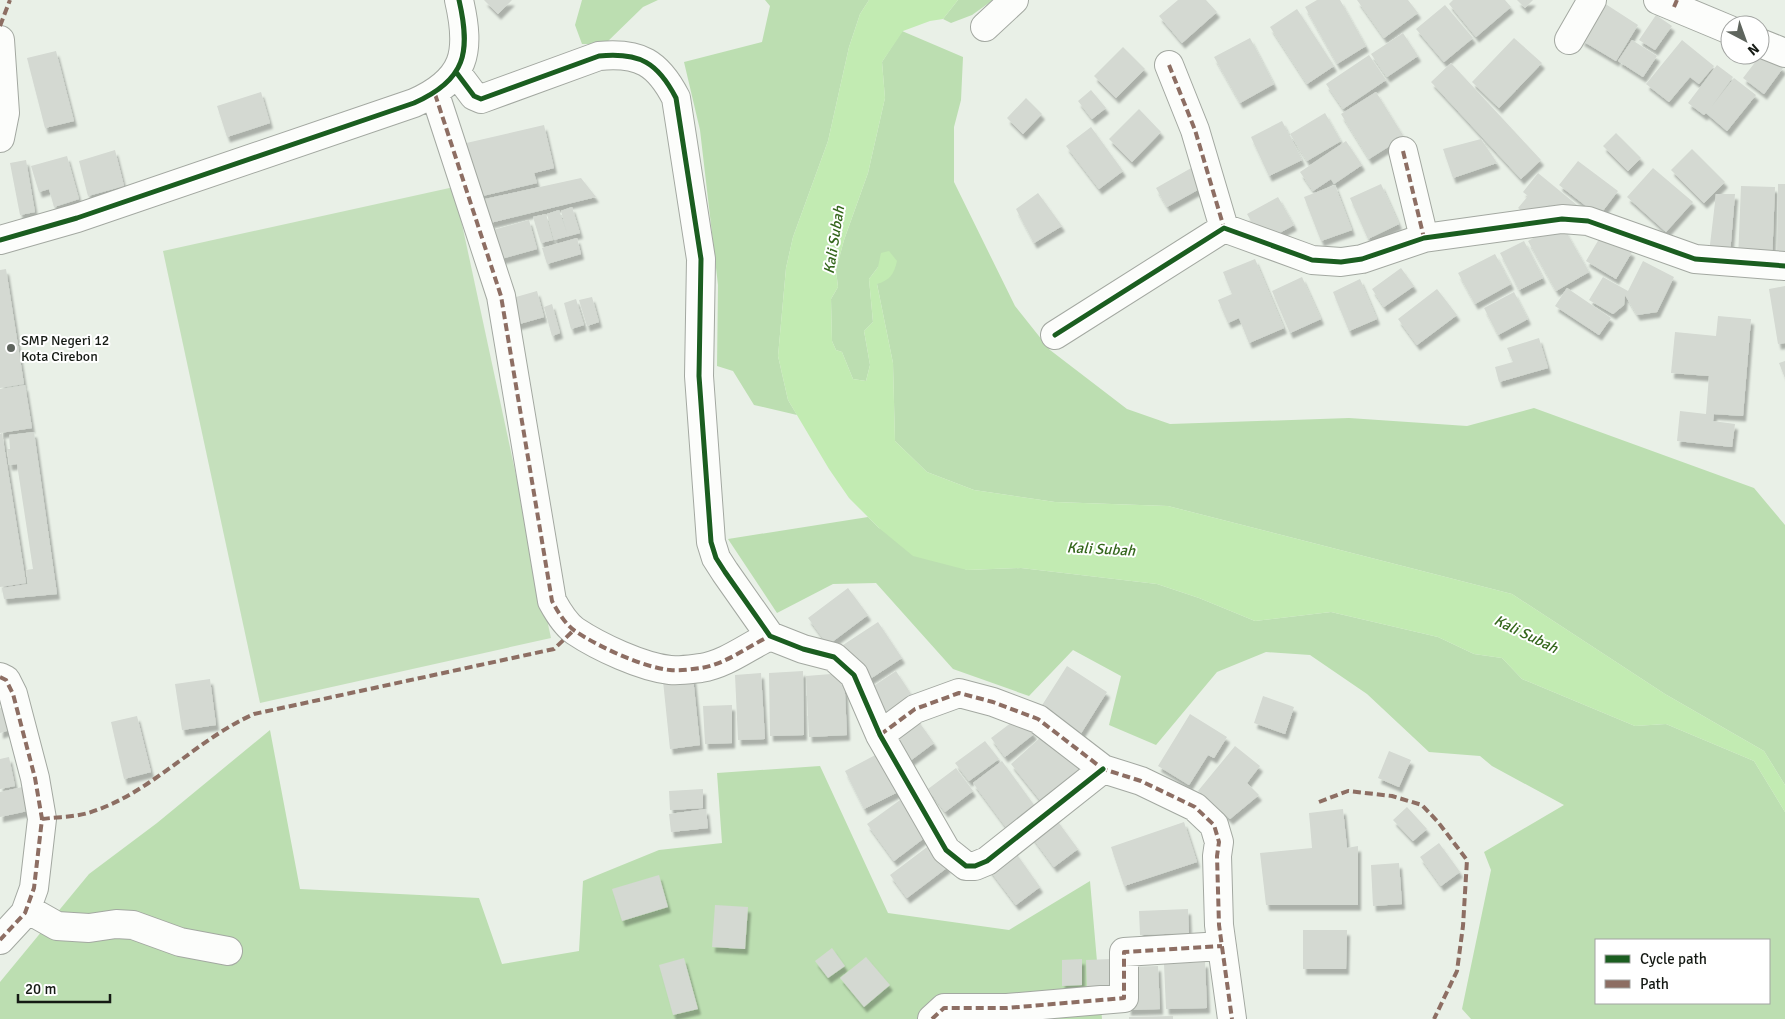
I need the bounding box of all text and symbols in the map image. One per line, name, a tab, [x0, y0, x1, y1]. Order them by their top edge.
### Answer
north arrow	[1720, 15, 1770, 65]
text: N	[1744, 40, 1762, 59]
water label: Kali Subah	[820, 204, 848, 275]
place label: SMP Negeri 12 Kota Cirebon	[21, 332, 109, 365]
marker: SMP Negeri 12 Kota Cirebon	[5, 342, 17, 354]
water label: Kali Subah	[1066, 538, 1136, 560]
water label: Kali Subah	[1491, 611, 1561, 657]
legend	[1595, 939, 1770, 1004]
text: Cycle path	[1640, 950, 1707, 968]
scale bar	[18, 972, 110, 1004]
text: Path	[1640, 975, 1669, 993]
text: 20 m	[25, 980, 56, 998]

